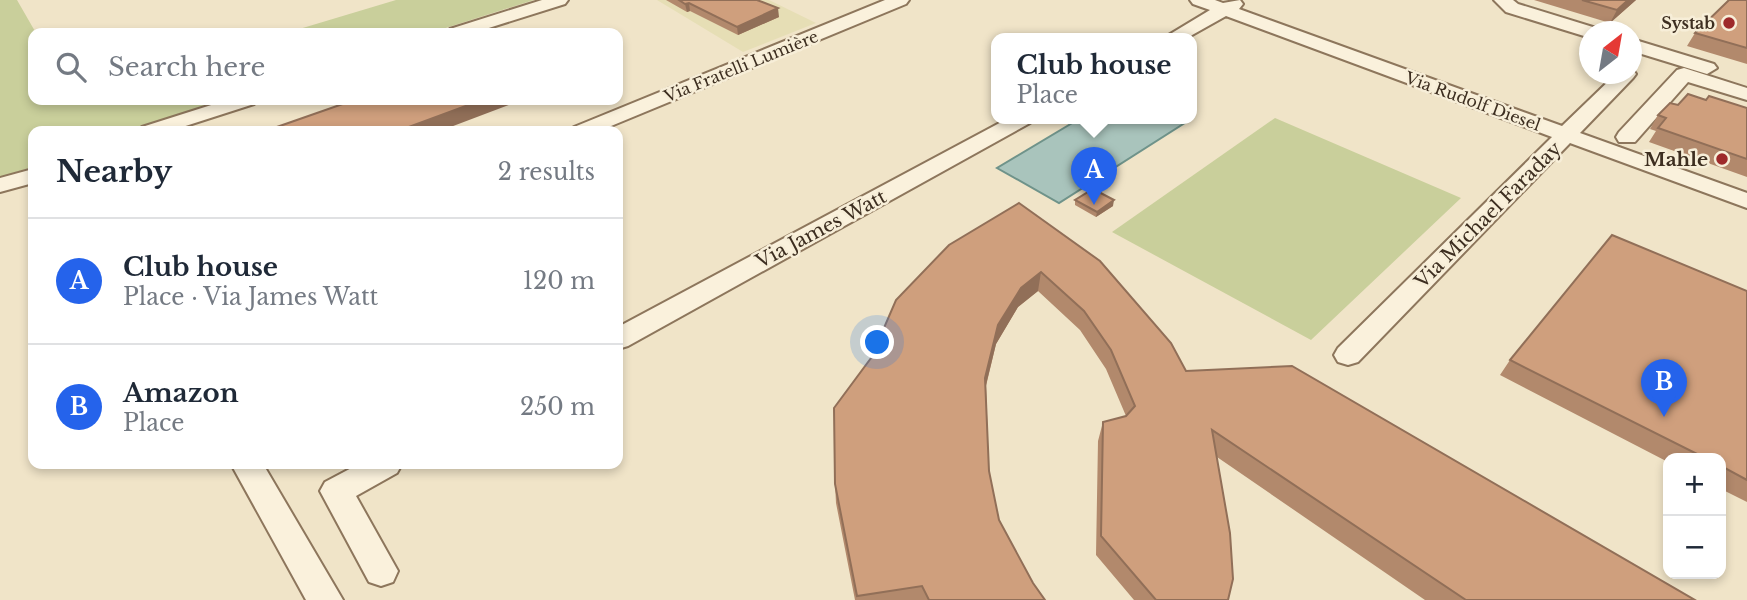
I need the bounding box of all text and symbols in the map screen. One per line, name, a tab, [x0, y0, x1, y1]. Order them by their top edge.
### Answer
place label: Systab	[1661, 13, 1715, 33]
marker: Systab	[1721, 15, 1737, 31]
north arrow	[1579, 21, 1642, 84]
street label: Via Fratelli Lumière	[660, 26, 821, 106]
search box	[28, 28, 623, 105]
popup	[991, 33, 1197, 124]
icon: search	[52, 48, 90, 86]
text: Club house	[1017, 49, 1172, 81]
text: Search here	[108, 51, 265, 83]
street label: Via Rudolf Diesel	[1402, 67, 1543, 135]
text: Place	[1017, 81, 1078, 109]
street label: Via Michael Faraday	[1409, 137, 1566, 294]
pin: A	[1071, 147, 1117, 205]
place label: Mahle	[1644, 148, 1708, 171]
marker: Mahle	[1714, 151, 1730, 167]
text: Nearby	[56, 153, 172, 190]
text: 2 results	[498, 158, 595, 186]
street label: Via James Watt	[751, 185, 891, 274]
text: Club house	[123, 251, 278, 283]
text: A	[70, 267, 88, 295]
text: 120 m	[523, 267, 595, 295]
text: Place · Via James Watt	[123, 283, 378, 311]
your location	[860, 325, 894, 359]
pin: B	[1641, 359, 1687, 417]
text: Amazon	[123, 377, 239, 409]
text: B	[70, 393, 88, 421]
text: 250 m	[520, 393, 595, 421]
text: Place	[123, 409, 185, 437]
map controls	[1663, 453, 1726, 579]
button: +	[1663, 453, 1726, 516]
button: −	[1663, 516, 1726, 579]

